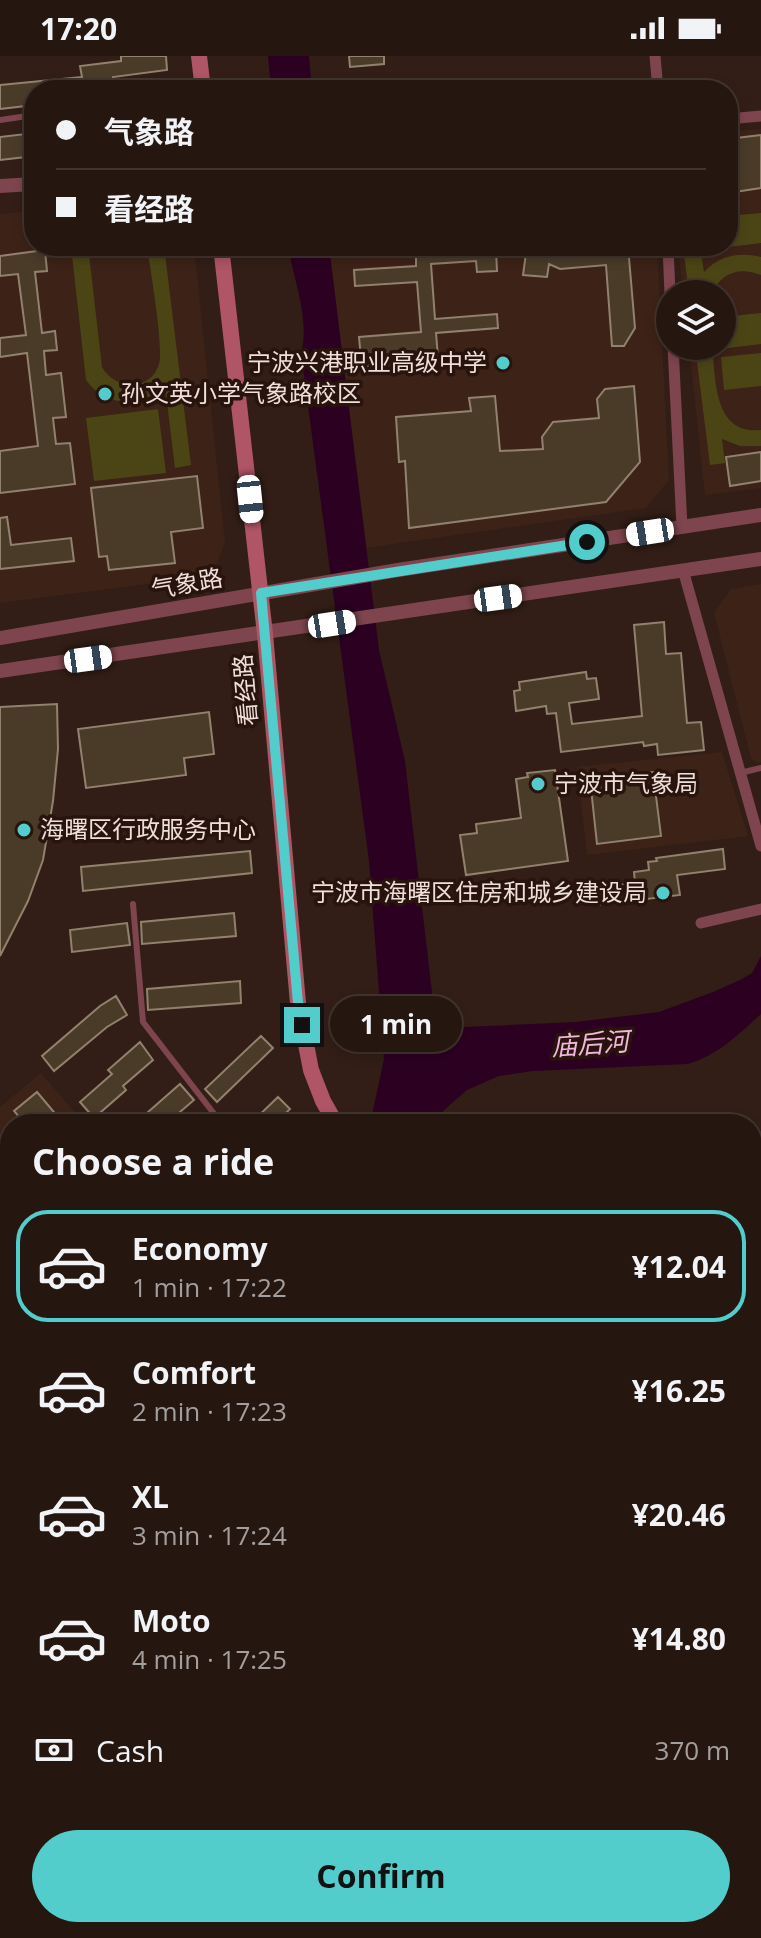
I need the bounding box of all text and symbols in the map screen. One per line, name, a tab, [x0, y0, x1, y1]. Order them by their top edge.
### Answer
text: 17:20	[40, 8, 117, 49]
text: 气象路	[104, 111, 194, 152]
text: 看经路	[104, 188, 194, 229]
map controls	[656, 280, 736, 360]
button: layers	[656, 280, 736, 360]
place label: 宁波兴港职业高级中学	[247, 345, 487, 378]
marker: 宁波兴港职业高级中学	[494, 354, 512, 372]
place label: 孙文英小学气象路校区	[121, 376, 361, 409]
marker: 孙文英小学气象路校区	[96, 385, 114, 403]
car	[236, 474, 264, 524]
car	[624, 516, 676, 548]
route start	[569, 524, 605, 560]
street label: 气象路	[148, 560, 225, 605]
car	[473, 583, 523, 613]
car	[306, 608, 358, 640]
car	[63, 644, 113, 674]
street label: 看经路	[225, 653, 264, 727]
place label: 宁波市气象局	[554, 766, 698, 799]
marker: 宁波市气象局	[529, 775, 547, 793]
place label: 海曙区行政服务中心	[40, 812, 256, 845]
marker: 海曙区行政服务中心	[15, 821, 33, 839]
place label: 宁波市海曙区住房和城乡建设局	[311, 875, 647, 908]
marker: 宁波市海曙区住房和城乡建设局	[654, 884, 672, 902]
callout: 1 min	[330, 997, 462, 1053]
text: 1 min	[360, 1006, 432, 1042]
route end	[284, 1007, 320, 1043]
water label: 庙后河	[550, 1022, 635, 1064]
text: Choose a ride	[32, 1137, 274, 1186]
text: Economy	[132, 1228, 268, 1269]
icon: car	[36, 1230, 108, 1302]
text: ¥12.04	[632, 1246, 726, 1287]
text: 1 min · 17:22	[132, 1269, 287, 1305]
text: Comfort	[132, 1352, 256, 1393]
icon: car	[36, 1354, 108, 1426]
text: ¥16.25	[632, 1370, 726, 1411]
text: 2 min · 17:23	[132, 1393, 287, 1429]
text: XL	[132, 1476, 169, 1517]
icon: car	[36, 1478, 108, 1550]
text: ¥20.46	[632, 1494, 726, 1535]
text: 3 min · 17:24	[132, 1517, 287, 1553]
text: Moto	[132, 1600, 210, 1641]
icon: car	[36, 1602, 108, 1674]
text: ¥14.80	[632, 1618, 726, 1659]
text: 4 min · 17:25	[132, 1641, 287, 1677]
icon: cash	[32, 1728, 76, 1772]
text: Cash	[96, 1730, 164, 1771]
text: 370 m	[655, 1732, 730, 1768]
button: Confirm	[32, 1830, 730, 1922]

